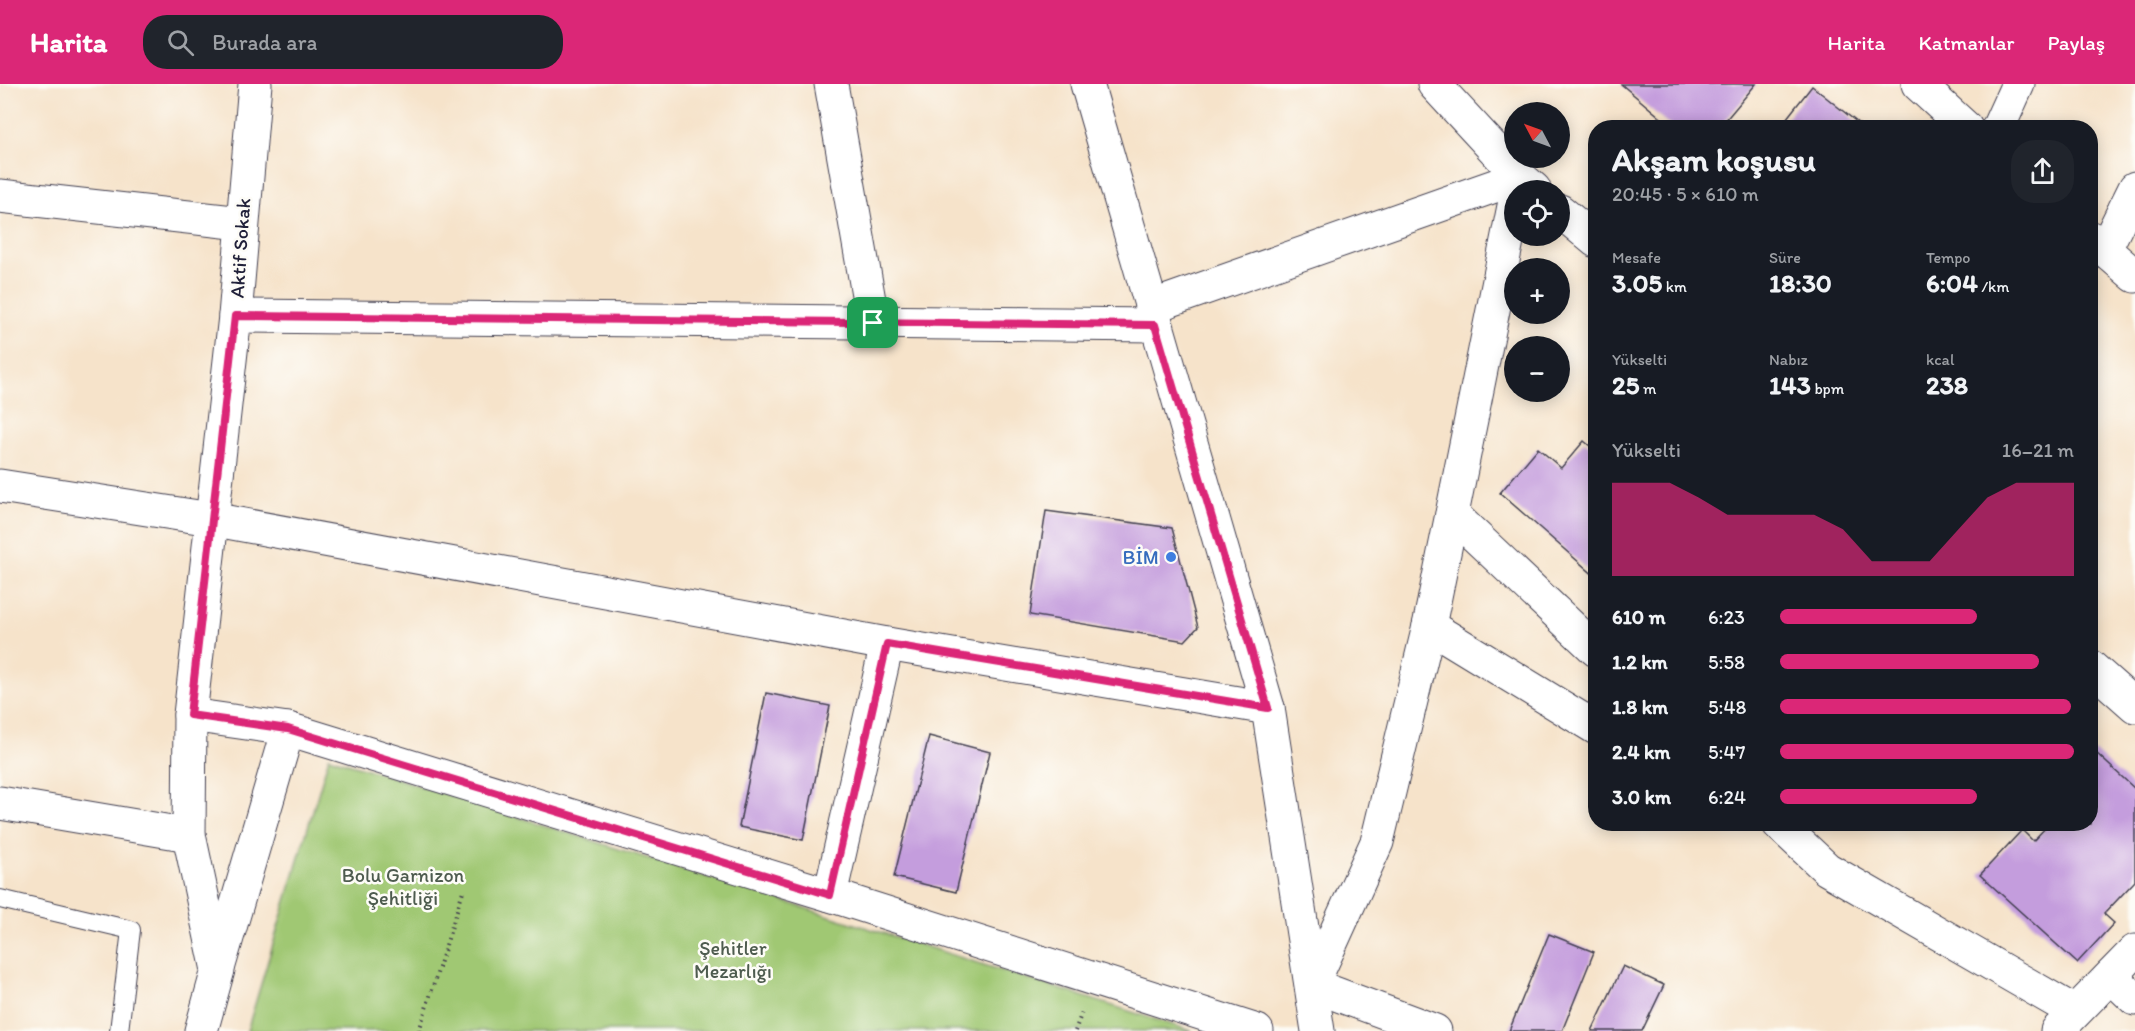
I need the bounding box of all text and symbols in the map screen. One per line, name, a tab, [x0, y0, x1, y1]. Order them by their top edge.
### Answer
search box	[143, 15, 563, 69]
text: Harita	[30, 25, 107, 59]
icon: search	[164, 26, 197, 59]
text: Burada ara	[212, 29, 317, 56]
text: Harita	[1827, 30, 1885, 55]
text: Katmanlar	[1918, 30, 2014, 55]
text: Paylaş	[2047, 30, 2105, 55]
north arrow	[1504, 102, 1570, 168]
map controls	[1504, 102, 1570, 402]
text: Akşam koşusu	[1612, 140, 1816, 179]
button: share	[2011, 140, 2074, 203]
button: locate	[1504, 180, 1570, 246]
text: 20:45 · 5 × 610 m	[1612, 182, 1759, 206]
street label: Aktif Sokak	[225, 197, 255, 299]
text: Mesafe	[1612, 248, 1661, 267]
text: Süre	[1769, 248, 1801, 267]
text: Tempo	[1926, 248, 1971, 267]
button: +	[1504, 258, 1570, 324]
text: 3.05	[1612, 267, 1662, 299]
text: 18:30	[1769, 267, 1832, 299]
text: 6:04	[1926, 267, 1978, 299]
text: km	[1662, 277, 1687, 296]
text: /km	[1978, 277, 2009, 296]
pin	[847, 297, 898, 348]
icon: arrive	[856, 306, 889, 339]
button: −	[1504, 336, 1570, 402]
text: Yükselti	[1612, 350, 1667, 369]
text: Nabız	[1769, 350, 1808, 369]
text: kcal	[1926, 350, 1954, 369]
text: 25	[1612, 369, 1639, 401]
text: 143	[1769, 369, 1811, 401]
text: 238	[1926, 369, 1968, 401]
text: m	[1639, 379, 1656, 398]
text: bpm	[1811, 379, 1844, 398]
text: Yükselti	[1612, 438, 1681, 462]
text: 16–21 m	[2002, 438, 2074, 462]
place label: BİM	[1122, 545, 1159, 569]
marker: BİM	[1164, 550, 1178, 564]
text: 610 m	[1612, 605, 1666, 629]
text: 6:23	[1708, 605, 1745, 629]
text: 1.2 km	[1612, 650, 1668, 674]
text: 5:58	[1708, 650, 1745, 674]
text: 1.8 km	[1612, 695, 1668, 719]
text: 5:48	[1708, 695, 1746, 719]
text: 2.4 km	[1612, 740, 1670, 764]
text: 5:47	[1708, 740, 1745, 764]
text: 3.0 km	[1612, 785, 1671, 809]
text: 6:24	[1708, 785, 1746, 809]
park label: Bolu Garnizon Şehitliği	[342, 863, 465, 910]
park label: Şehitler Mezarlığı	[694, 936, 772, 983]

